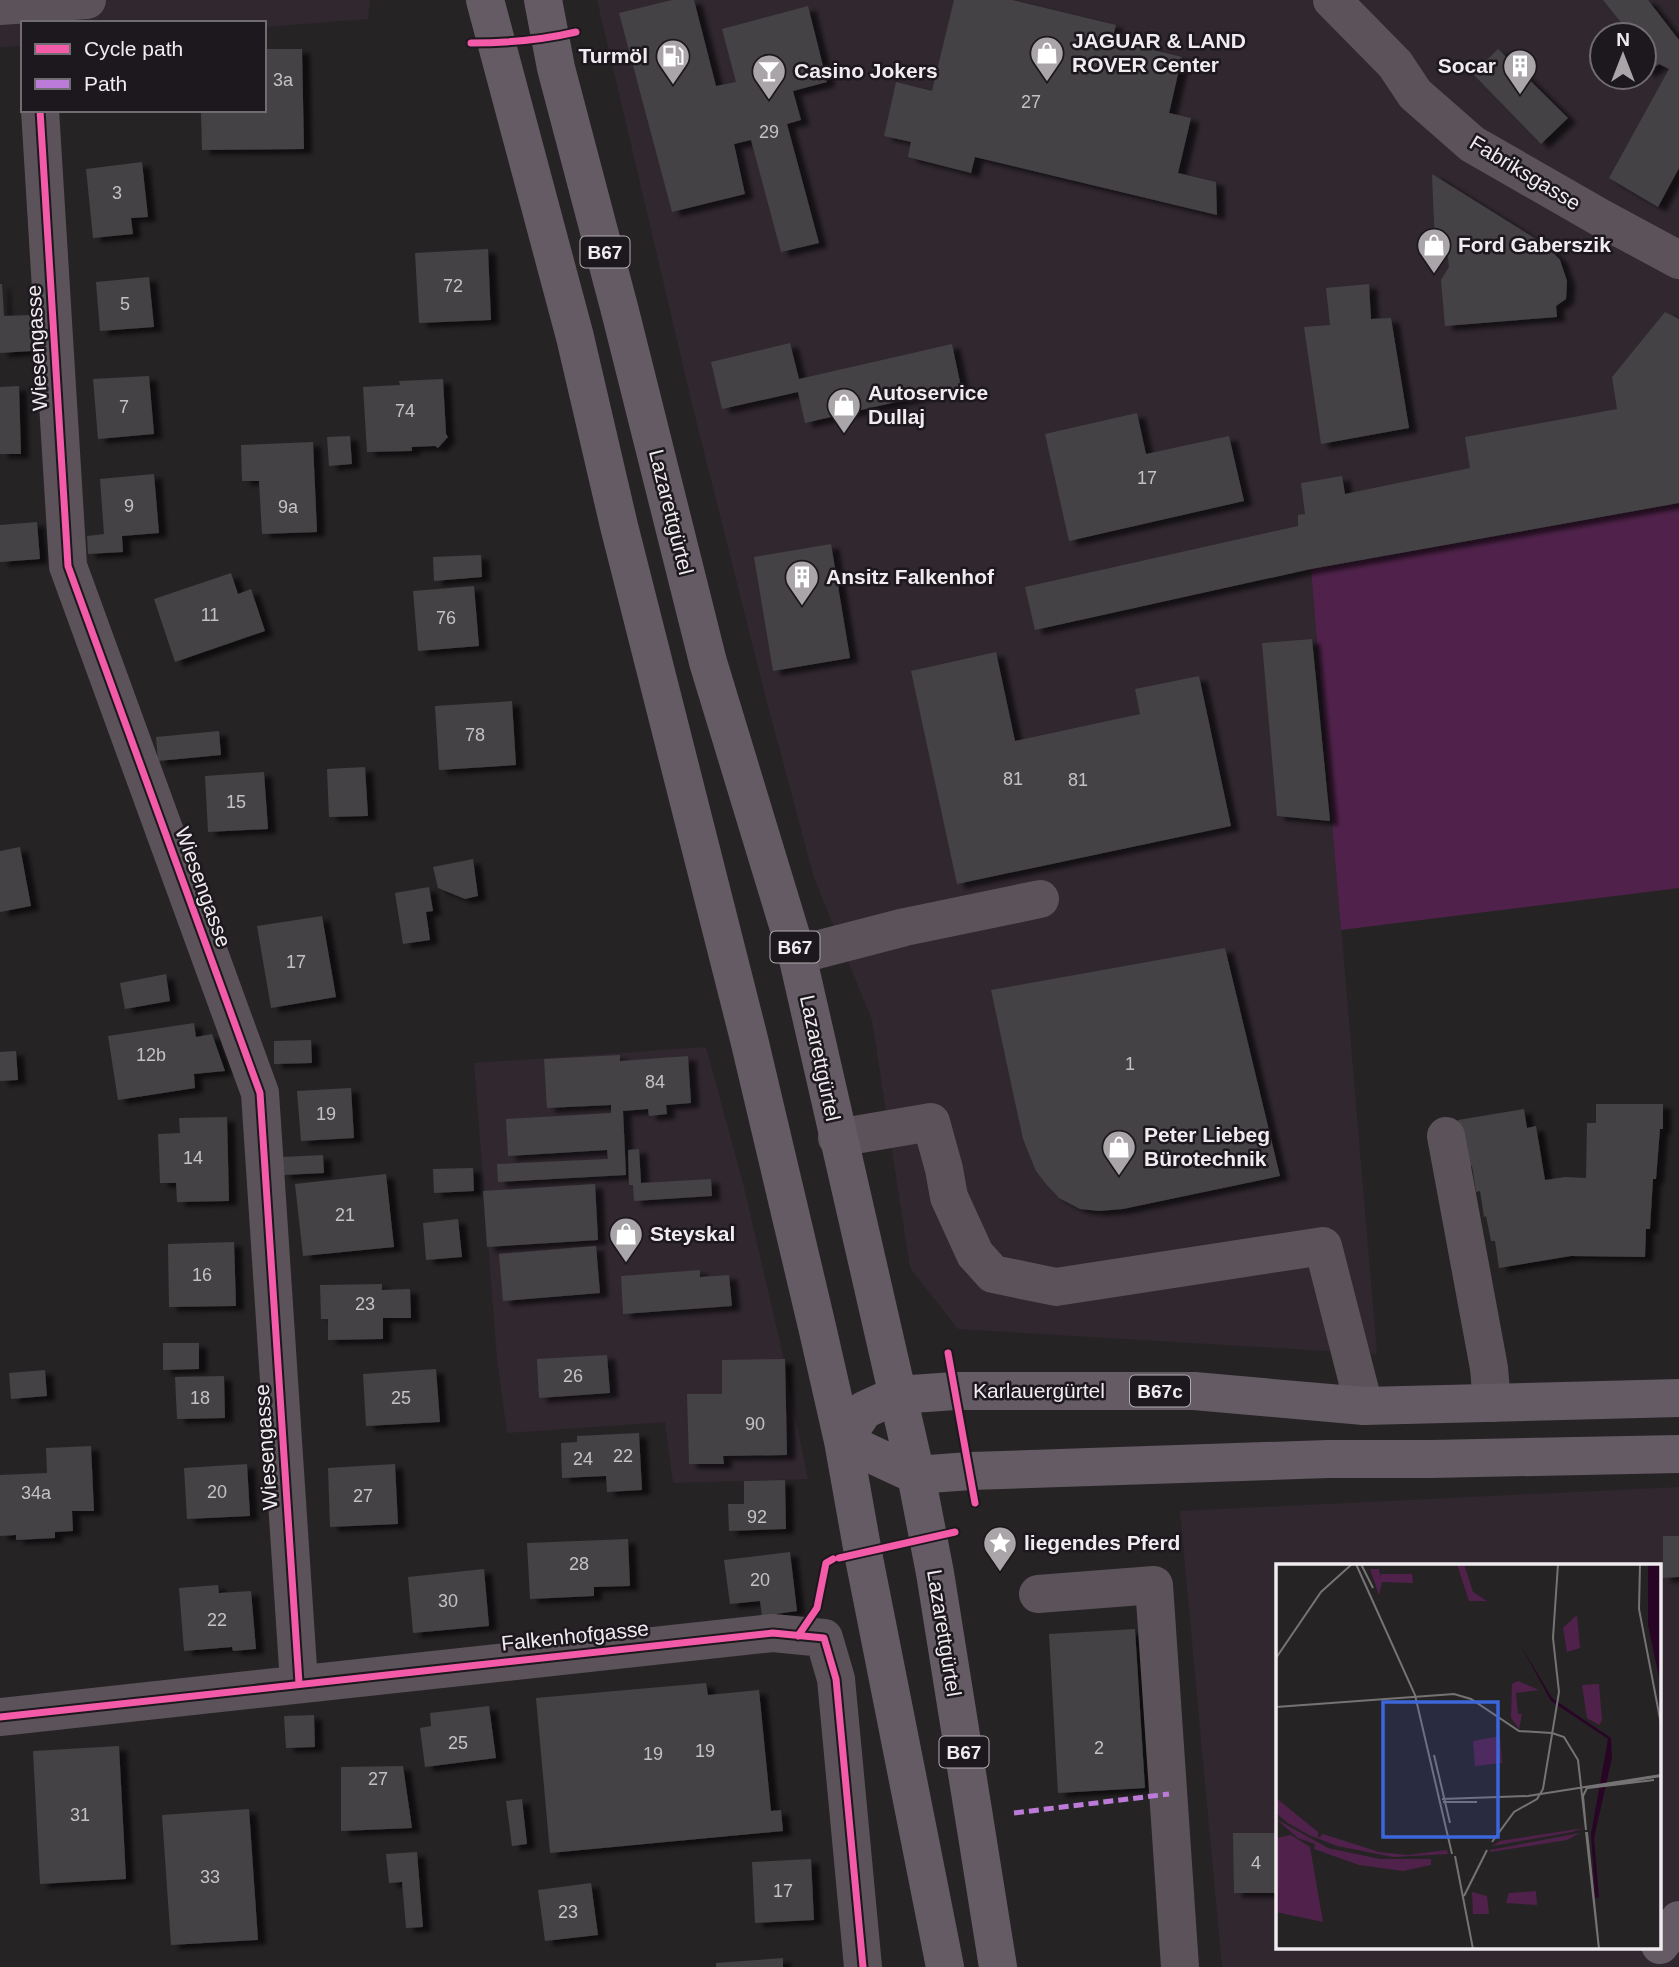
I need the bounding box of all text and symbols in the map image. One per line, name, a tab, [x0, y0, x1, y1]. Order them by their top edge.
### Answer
legend	[21, 21, 266, 112]
north arrow	[1588, 21, 1658, 91]
place label: JAGUAR & LAND ROVER Center	[1072, 29, 1246, 76]
text: N	[1616, 29, 1630, 50]
shop icon: JAGUAR & LAND ROVER Center	[1028, 34, 1066, 83]
text: Cycle path	[84, 37, 183, 60]
fuel station icon: Turmöl	[654, 37, 692, 86]
place label: Turmöl	[578, 44, 648, 67]
building icon: Socar	[1501, 47, 1539, 96]
bar icon: Casino Jokers	[750, 52, 788, 101]
place label: Socar	[1438, 54, 1496, 77]
place label: Casino Jokers	[794, 59, 938, 82]
house number: 3a	[273, 70, 294, 90]
text: Path	[84, 72, 127, 95]
house number: 27	[1021, 92, 1041, 112]
house number: 29	[759, 122, 779, 142]
street label: Fabriksgasse	[1466, 131, 1585, 215]
house number: 3	[112, 183, 122, 203]
shop icon: Ford Gaberszik	[1415, 226, 1453, 275]
place label: Ford Gaberszik	[1458, 233, 1611, 256]
road number: B67	[580, 236, 630, 268]
house number: 72	[443, 276, 463, 296]
street label: Wiesengasse	[22, 284, 51, 412]
house number: 5	[120, 294, 130, 314]
place label: Autoservice Dullaj	[868, 381, 988, 428]
shop icon: Autoservice Dullaj	[825, 386, 863, 435]
house number: 7	[119, 397, 129, 417]
house number: 74	[395, 401, 415, 421]
street label: Lazarettgürtel	[645, 447, 698, 577]
house number: 17	[1137, 468, 1157, 488]
house number: 9	[124, 496, 134, 516]
house number: 9a	[278, 497, 299, 517]
building icon: Ansitz Falkenhof	[783, 558, 821, 607]
place label: Ansitz Falkenhof	[826, 565, 995, 588]
house number: 11	[201, 605, 219, 625]
house number: 76	[436, 608, 456, 628]
house number: 78	[465, 725, 485, 745]
house number: 81	[1003, 769, 1023, 789]
house number: 81	[1068, 770, 1088, 790]
house number: 15	[226, 792, 246, 812]
street label: Wiesengasse	[171, 824, 236, 950]
road number: B67	[770, 931, 820, 962]
house number: 17	[286, 952, 306, 972]
street label: Lazarettgürtel	[796, 993, 845, 1123]
house number: 12b	[136, 1045, 166, 1065]
house number: 1	[1125, 1054, 1135, 1074]
house number: 84	[645, 1072, 665, 1092]
house number: 19	[316, 1104, 336, 1124]
place label: Peter Liebeg Bürotechnik	[1144, 1123, 1270, 1170]
shop icon: Peter Liebeg Bürotechnik	[1100, 1128, 1138, 1177]
house number: 14	[183, 1148, 203, 1168]
house number: 21	[335, 1205, 355, 1225]
shop icon: Steyskal	[607, 1215, 645, 1264]
place label: Steyskal	[650, 1222, 735, 1245]
house number: 16	[192, 1265, 212, 1285]
house number: 23	[355, 1294, 375, 1314]
house number: 26	[563, 1366, 583, 1386]
road number: B67c	[1130, 1376, 1190, 1406]
street label: Karlauergürtel	[973, 1379, 1105, 1402]
street label: Wiesengasse	[250, 1383, 281, 1511]
house number: 18	[190, 1388, 210, 1408]
house number: 25	[391, 1388, 411, 1408]
house number: 90	[745, 1414, 765, 1434]
house number: 22	[613, 1446, 633, 1466]
house number: 24	[573, 1449, 593, 1469]
house number: 20	[207, 1482, 227, 1502]
house number: 34a	[21, 1483, 52, 1503]
house number: 27	[353, 1486, 373, 1506]
house number: 92	[747, 1507, 767, 1527]
place icon: liegendes Pferd	[981, 1524, 1019, 1573]
place label: liegendes Pferd	[1024, 1531, 1180, 1554]
house number: 28	[569, 1554, 589, 1574]
inset map	[1276, 1564, 1662, 1950]
street label: Lazarettgürtel	[923, 1568, 966, 1698]
house number: 20	[750, 1570, 770, 1590]
house number: 30	[438, 1591, 458, 1611]
house number: 22	[207, 1610, 227, 1630]
street label: Falkenhofgasse	[500, 1616, 650, 1655]
house number: 25	[448, 1733, 468, 1753]
road number: B67	[940, 1736, 988, 1768]
house number: 2	[1094, 1738, 1104, 1758]
house number: 19	[695, 1741, 715, 1761]
house number: 19	[643, 1744, 663, 1764]
house number: 27	[368, 1769, 388, 1789]
house number: 31	[70, 1805, 90, 1825]
house number: 4	[1251, 1853, 1261, 1873]
house number: 33	[200, 1867, 220, 1887]
house number: 17	[773, 1881, 793, 1901]
house number: 23	[558, 1902, 578, 1922]

